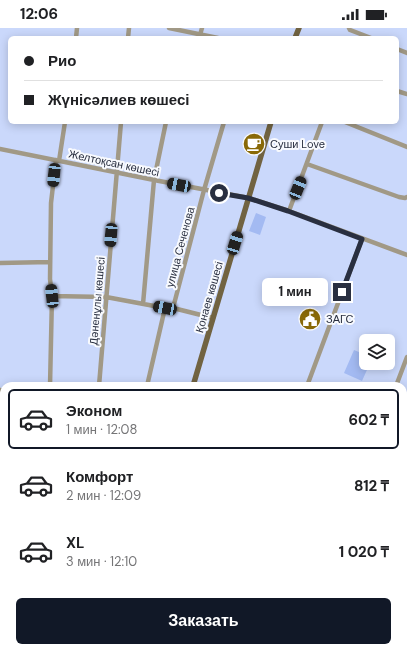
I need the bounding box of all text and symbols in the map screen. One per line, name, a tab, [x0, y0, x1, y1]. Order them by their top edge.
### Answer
text: 12:06	[20, 4, 58, 24]
text: Рио	[48, 51, 76, 71]
text: Жүнісәлиев көшесі	[48, 90, 189, 110]
cafe icon: Суши Love	[241, 131, 267, 157]
place label: Суши Love	[270, 137, 325, 151]
street label: Желтоқсан көшесі	[67, 147, 161, 179]
car	[47, 162, 61, 188]
car	[288, 175, 308, 201]
car	[166, 177, 192, 193]
route start	[210, 184, 228, 202]
street label: улица Сеченова	[163, 204, 198, 289]
car	[104, 223, 118, 247]
car	[226, 230, 244, 256]
street label: Дәненұлы көшесі	[86, 256, 108, 346]
street label: Қонаев көшесі	[192, 260, 226, 334]
callout: 1 мин	[262, 278, 328, 306]
car	[45, 283, 59, 309]
text: 1 мин	[278, 283, 312, 300]
route end	[333, 283, 351, 301]
car	[152, 300, 178, 316]
public building icon: ЗАГС	[297, 306, 323, 332]
place label: ЗАГС	[326, 312, 353, 326]
map controls	[359, 334, 395, 370]
button: layers	[359, 334, 395, 370]
icon: car	[18, 401, 54, 437]
text: Эконом	[66, 401, 122, 421]
text: 602 ₸	[349, 410, 389, 430]
text: 1 мин · 12:08	[66, 421, 137, 438]
icon: car	[18, 467, 54, 503]
text: Комфорт	[66, 467, 133, 487]
text: 812 ₸	[354, 476, 389, 496]
text: 2 мин · 12:09	[66, 487, 141, 504]
icon: car	[18, 533, 54, 569]
text: XL	[66, 533, 84, 553]
text: 1 020 ₸	[339, 542, 389, 562]
text: 3 мин · 12:10	[66, 553, 137, 570]
button: Заказать	[16, 598, 391, 644]

